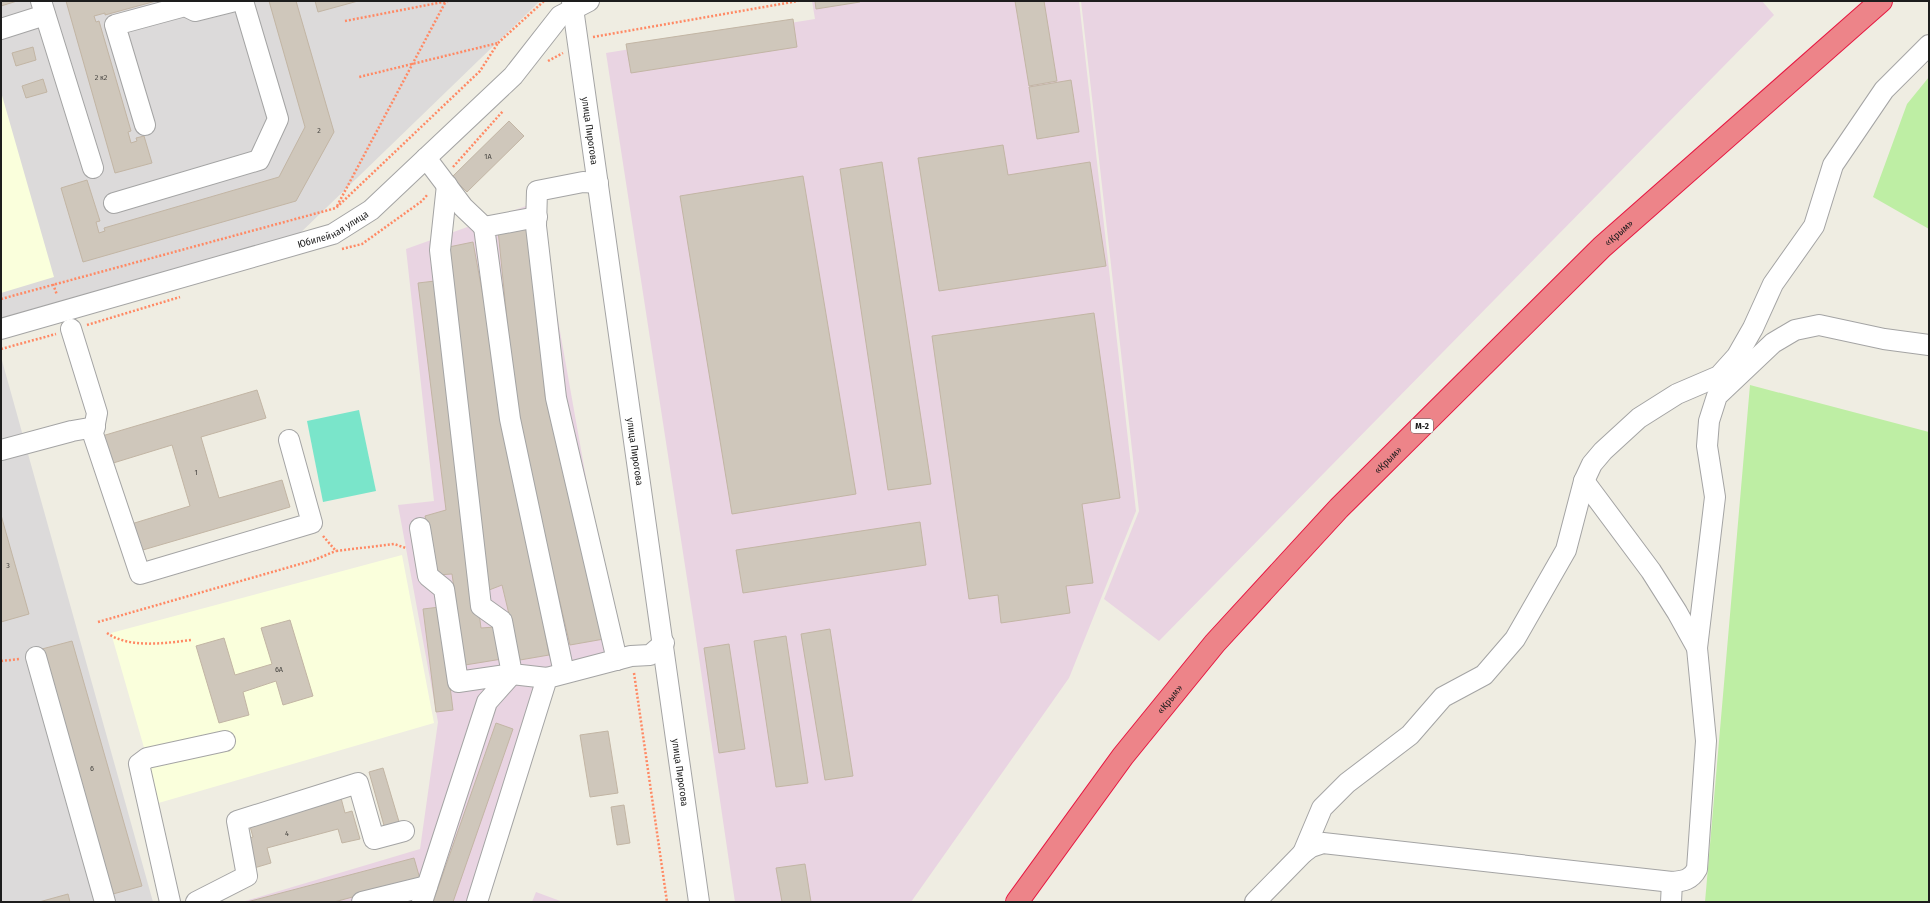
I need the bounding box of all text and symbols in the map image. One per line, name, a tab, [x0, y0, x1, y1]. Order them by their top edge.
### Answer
house number: 2 к2	[95, 73, 108, 82]
street label: улица Пирогова	[579, 96, 600, 166]
house number: 2	[317, 126, 321, 135]
house number: 1А	[484, 152, 492, 161]
street label: Юбилейная улица	[296, 208, 371, 251]
street label: «Крым»	[1602, 217, 1636, 249]
street label: улица Пирогова	[624, 417, 645, 486]
road number: М-2	[1411, 419, 1433, 433]
street label: «Крым»	[1372, 444, 1405, 477]
house number: 1	[194, 468, 198, 477]
house number: 3	[6, 561, 10, 570]
house number: 6А	[275, 665, 284, 674]
street label: «Крым»	[1155, 683, 1186, 717]
street label: улица Пирогова	[669, 738, 690, 807]
house number: 6	[90, 764, 94, 773]
house number: 4	[285, 829, 289, 838]

